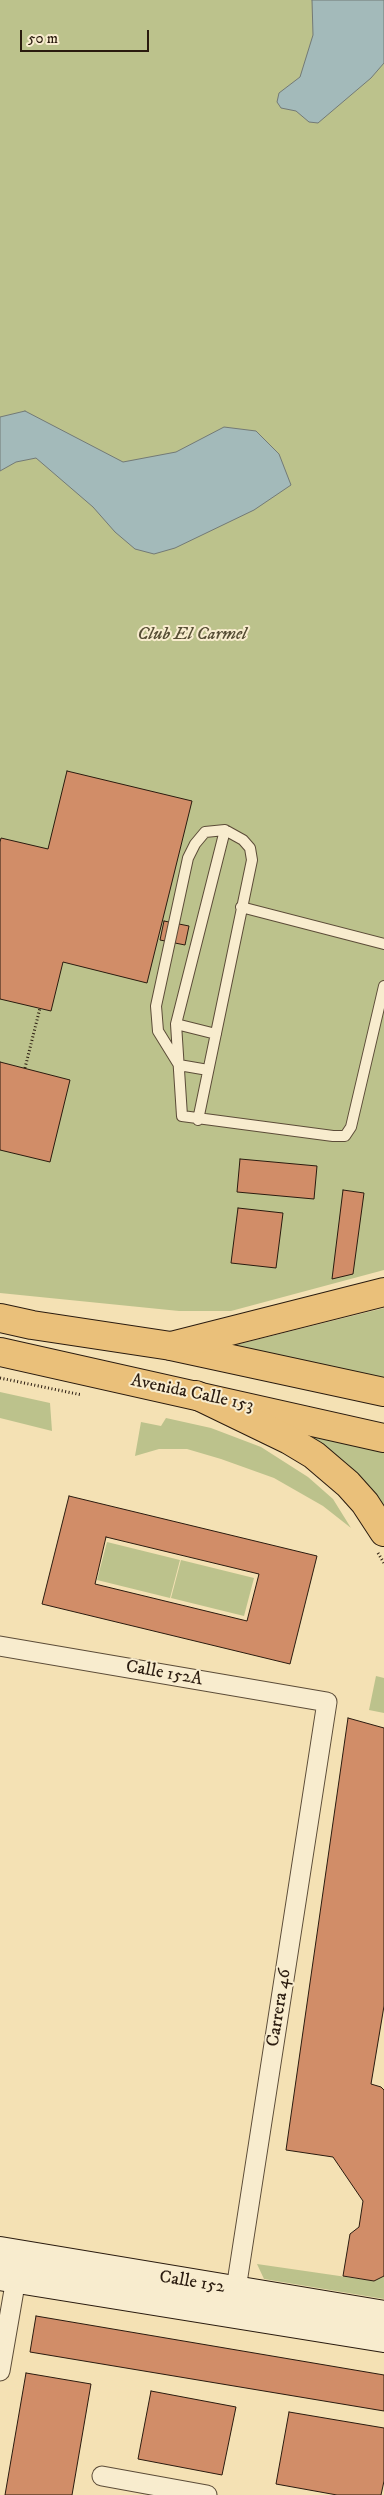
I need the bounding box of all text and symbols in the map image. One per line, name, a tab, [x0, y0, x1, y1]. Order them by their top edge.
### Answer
scale bar	[22, 20, 151, 52]
text: 50 m	[28, 29, 58, 48]
park label: Club El Carmel	[137, 624, 247, 646]
street label: Avenida Calle 153	[129, 1370, 255, 1418]
street label: Calle 152A	[124, 1657, 204, 1691]
street label: Carrera 46	[263, 1968, 297, 2048]
street label: Calle 152	[158, 2267, 226, 2299]

